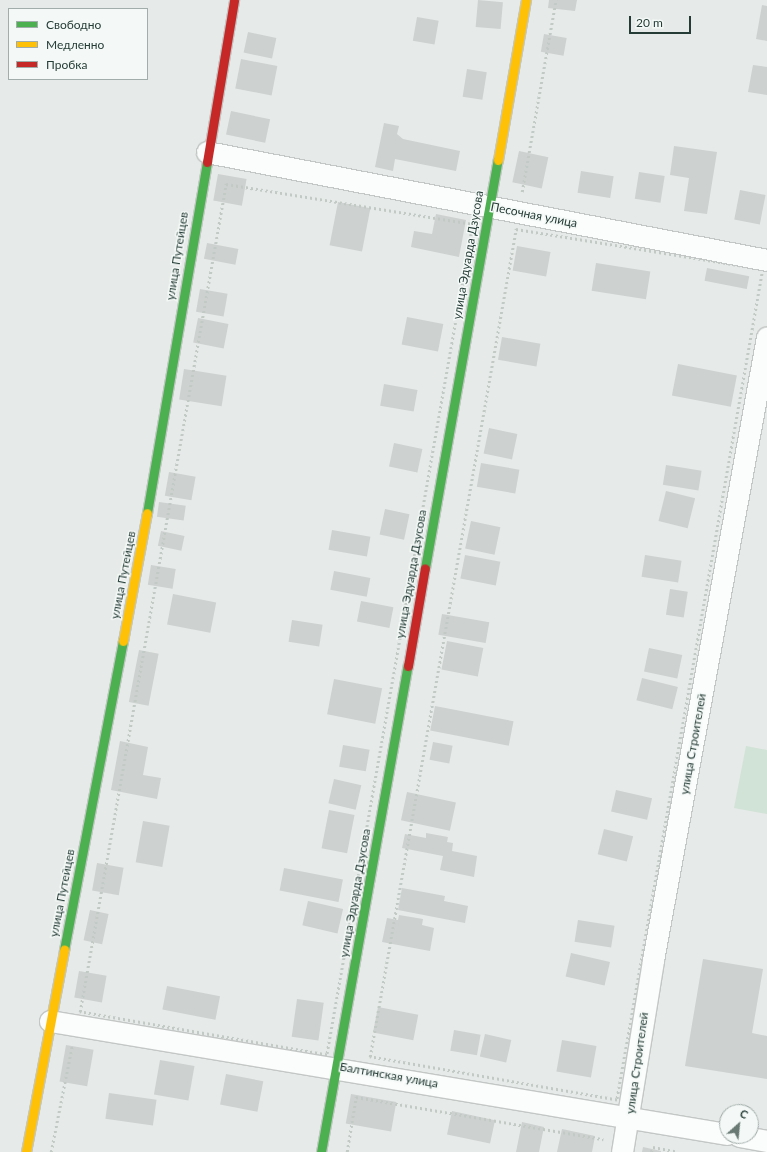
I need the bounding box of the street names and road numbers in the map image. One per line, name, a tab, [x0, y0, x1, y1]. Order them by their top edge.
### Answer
street label: улица Эдуарда Дзусова	[450, 189, 486, 321]
street label: Песочная улица	[489, 200, 579, 230]
street label: улица Путейцев	[163, 211, 191, 301]
street label: улица Эдуарда Дзусова	[393, 508, 429, 640]
street label: улица Путейцев	[107, 530, 139, 620]
street label: улица Строителей	[677, 692, 709, 796]
street label: улица Эдуарда Дзусова	[337, 827, 373, 959]
street label: улица Путейцев	[46, 848, 78, 938]
street label: улица Строителей	[623, 1011, 651, 1115]
street label: Балтинская улица	[339, 1059, 439, 1091]

